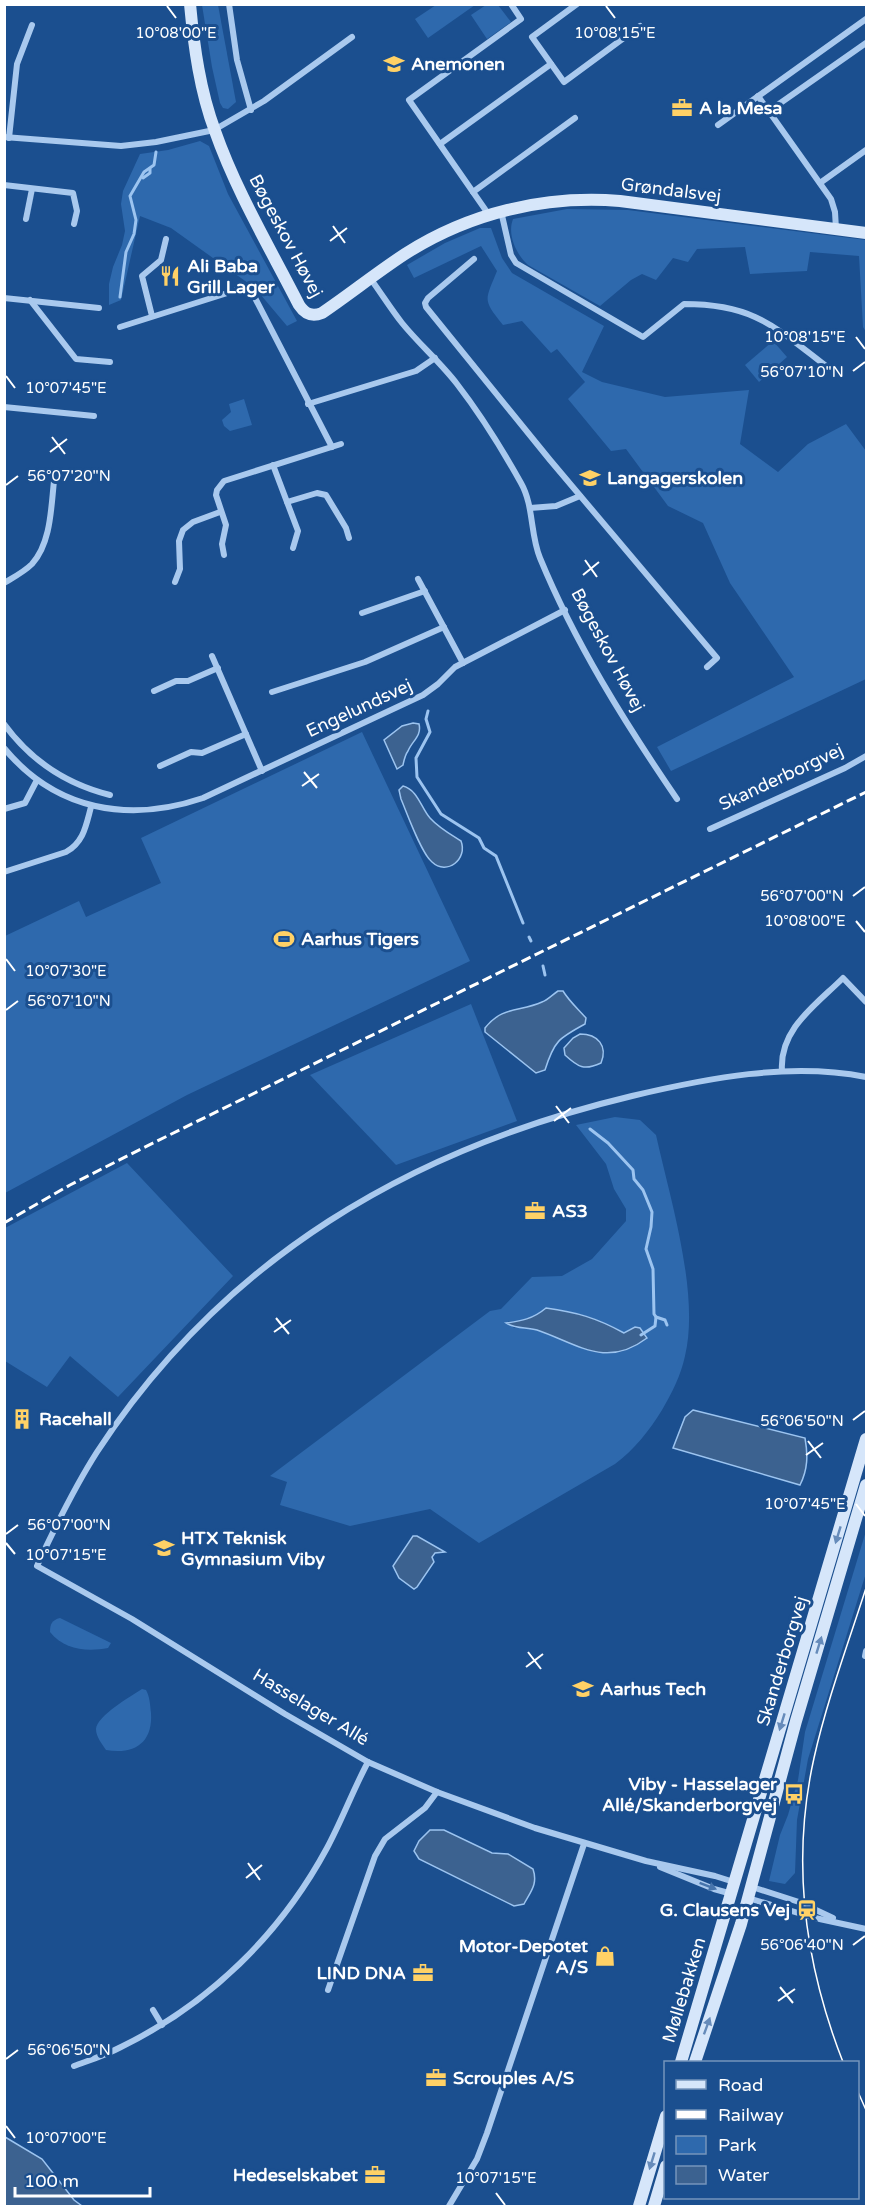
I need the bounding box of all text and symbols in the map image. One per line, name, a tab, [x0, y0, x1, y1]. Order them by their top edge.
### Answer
text: 10°08'00"E	[135, 24, 217, 42]
text: 10°08'15"E	[574, 24, 656, 42]
school or university icon: Anemonen	[382, 52, 406, 76]
place label: Anemonen	[411, 53, 505, 75]
office icon: A la Mesa	[670, 96, 694, 120]
place label: A la Mesa	[699, 97, 782, 119]
street label: Bøgeskov Høvej	[244, 171, 328, 301]
street label: Grøndalsvej	[620, 173, 722, 207]
place label: Ali Baba Grill Lager	[187, 255, 276, 298]
restaurant icon: Ali Baba Grill Lager	[158, 264, 182, 288]
text: 10°08'15"E	[764, 328, 846, 346]
text: 56°07'10"N	[760, 363, 844, 381]
text: 10°07'45"E	[25, 379, 107, 397]
school or university icon: Langagerskolen	[578, 466, 602, 490]
text: 56°07'20"N	[27, 467, 111, 485]
place label: Langagerskolen	[607, 467, 743, 489]
street label: Bøgeskov Høvej	[566, 585, 650, 715]
street label: Engelundsvej	[303, 674, 415, 742]
street label: Skanderborgvej	[715, 739, 847, 815]
text: 56°07'00"N	[760, 887, 844, 905]
text: 10°08'00"E	[764, 912, 846, 930]
sports icon: Aarhus Tigers	[272, 927, 296, 951]
place label: Aarhus Tigers	[301, 928, 419, 950]
text: 10°07'30"E	[25, 962, 107, 980]
text: 56°07'10"N	[27, 992, 111, 1010]
office icon: AS3	[523, 1199, 547, 1223]
place label: AS3	[552, 1200, 588, 1222]
building icon: Racehall	[10, 1407, 34, 1431]
place label: Racehall	[39, 1408, 112, 1430]
text: 56°06'50"N	[760, 1412, 844, 1430]
text: 10°07'45"E	[764, 1495, 846, 1513]
text: 56°07'00"N	[27, 1516, 111, 1534]
one-way arrow	[833, 1526, 842, 1544]
place label: HTX Teknisk Gymnasium Viby	[181, 1527, 325, 1570]
school or university icon: HTX Teknisk Gymnasium Viby	[152, 1536, 176, 1560]
text: 10°07'15"E	[25, 1546, 107, 1564]
street label: Skanderborgvej	[752, 1593, 812, 1729]
one-way arrow	[815, 1636, 824, 1654]
street label: Hasselager Allé	[249, 1664, 373, 1750]
school or university icon: Aarhus Tech	[571, 1677, 595, 1701]
place label: Aarhus Tech	[600, 1678, 706, 1700]
one-way arrow	[777, 1713, 786, 1731]
place label: Viby - Hasselager Allé/Skanderborgvej	[602, 1773, 778, 1816]
bus stop icon: Viby - Hasselager Allé/Skanderborgvej	[782, 1782, 806, 1806]
one-way arrow	[699, 1882, 717, 1892]
station icon: G. Clausens Vej	[795, 1898, 819, 1922]
place label: G. Clausens Vej	[660, 1899, 790, 1921]
place label: Motor-Depotet A/S	[459, 1935, 588, 1978]
street label: Møllebakken	[657, 1935, 711, 2045]
text: 56°06'40"N	[760, 1936, 844, 1954]
shop icon: Motor-Depotet A/S	[593, 1944, 617, 1968]
office icon: LIND DNA	[411, 1961, 435, 1985]
place label: LIND DNA	[316, 1962, 406, 1984]
one-way arrow	[702, 2017, 712, 2035]
text: 56°06'50"N	[27, 2041, 111, 2059]
legend	[664, 2061, 859, 2199]
office icon: Scrouples A/S	[424, 2066, 448, 2090]
place label: Scrouples A/S	[453, 2067, 574, 2089]
text: Road	[718, 2074, 763, 2096]
text: Railway	[718, 2104, 784, 2126]
text: 10°07'00"E	[25, 2129, 107, 2147]
text: Park	[718, 2134, 757, 2156]
one-way arrow	[647, 2152, 656, 2170]
scale bar	[15, 2160, 150, 2198]
office icon: Hedeselskabet	[363, 2163, 387, 2187]
place label: Hedeselskabet	[233, 2164, 358, 2186]
text: Water	[718, 2164, 769, 2186]
text: 10°07'15"E	[455, 2169, 537, 2187]
text: 100 m	[24, 2170, 79, 2192]

